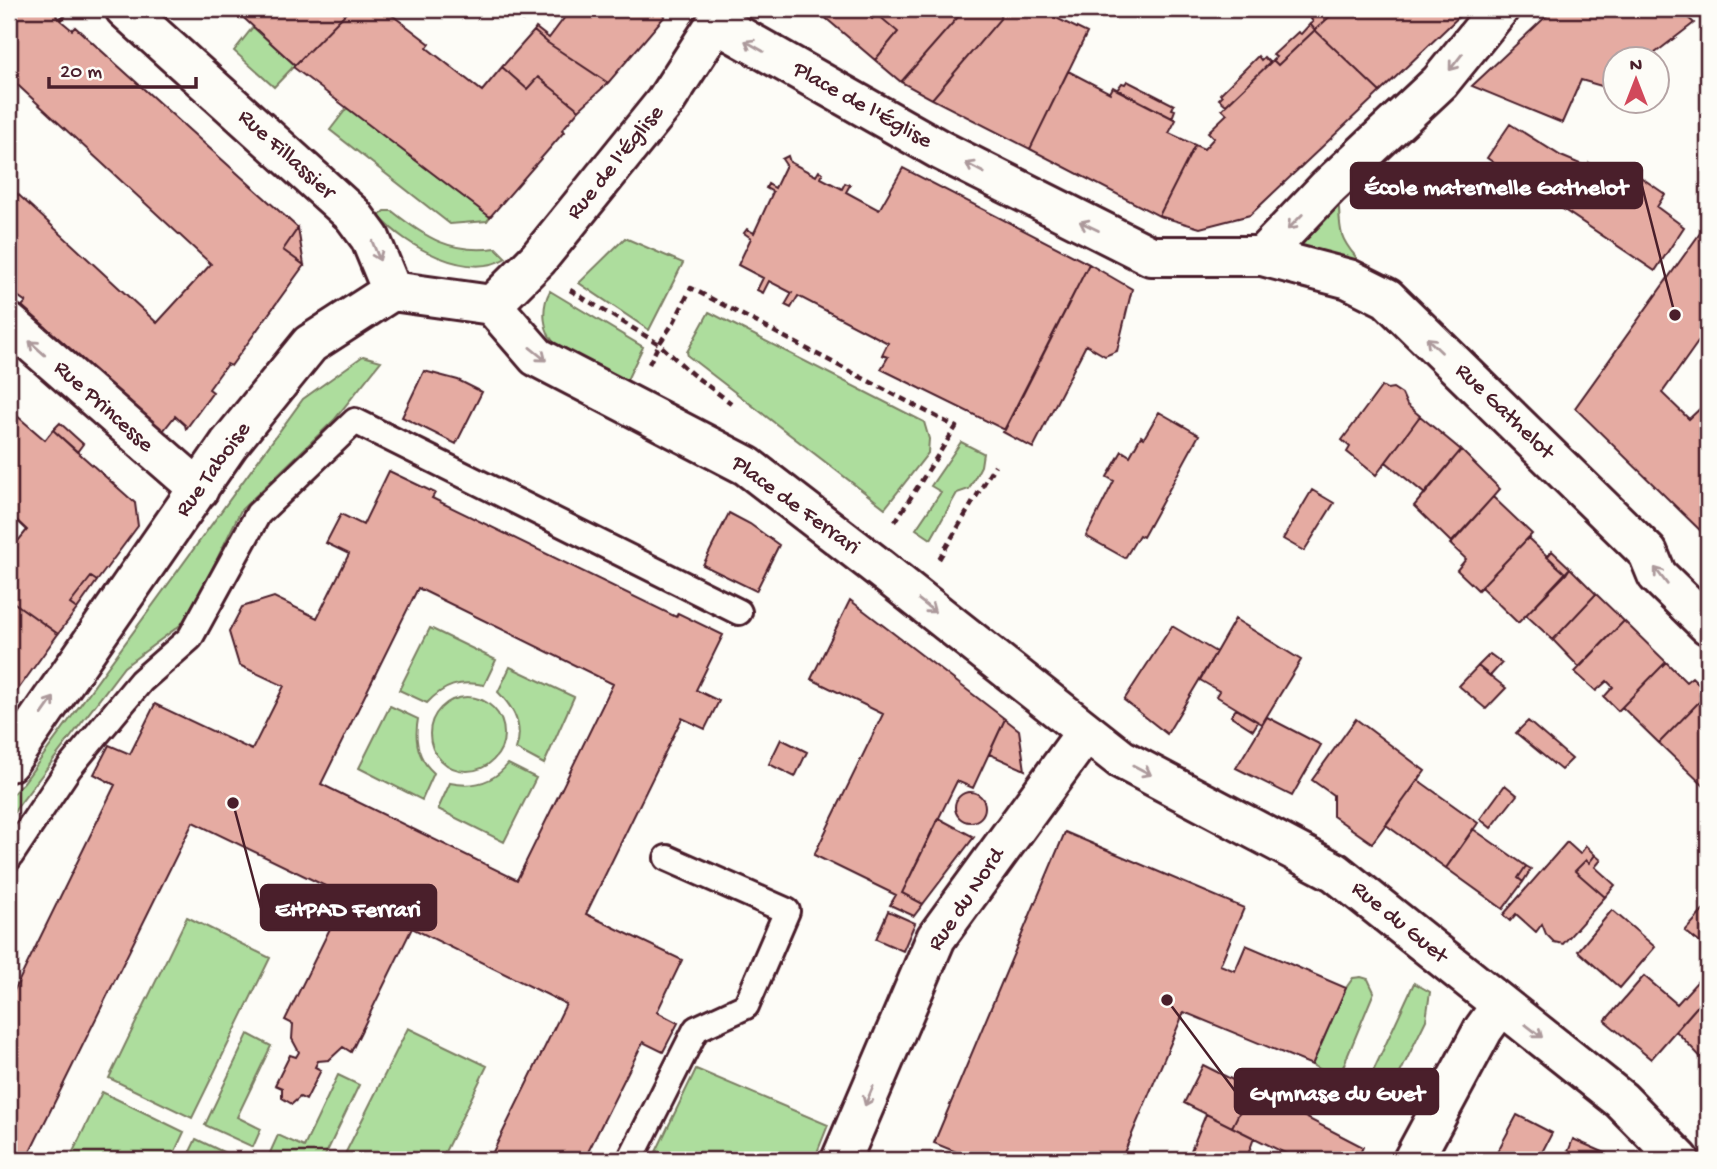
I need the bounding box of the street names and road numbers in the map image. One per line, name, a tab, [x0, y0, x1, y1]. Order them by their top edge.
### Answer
street label: Place de l'Église	[787, 56, 937, 156]
street label: Rue de l'Église	[562, 99, 671, 226]
street label: Rue Fillassier	[232, 104, 342, 207]
street label: Rue Princesse	[47, 355, 159, 460]
street label: Rue Gathelot	[1449, 358, 1560, 467]
street label: Rue Taboise	[170, 416, 258, 523]
street label: Place de Ferrari	[725, 450, 865, 562]
street label: Rue du Nord	[923, 842, 1012, 957]
street label: Rue du Guet	[1345, 876, 1454, 971]

